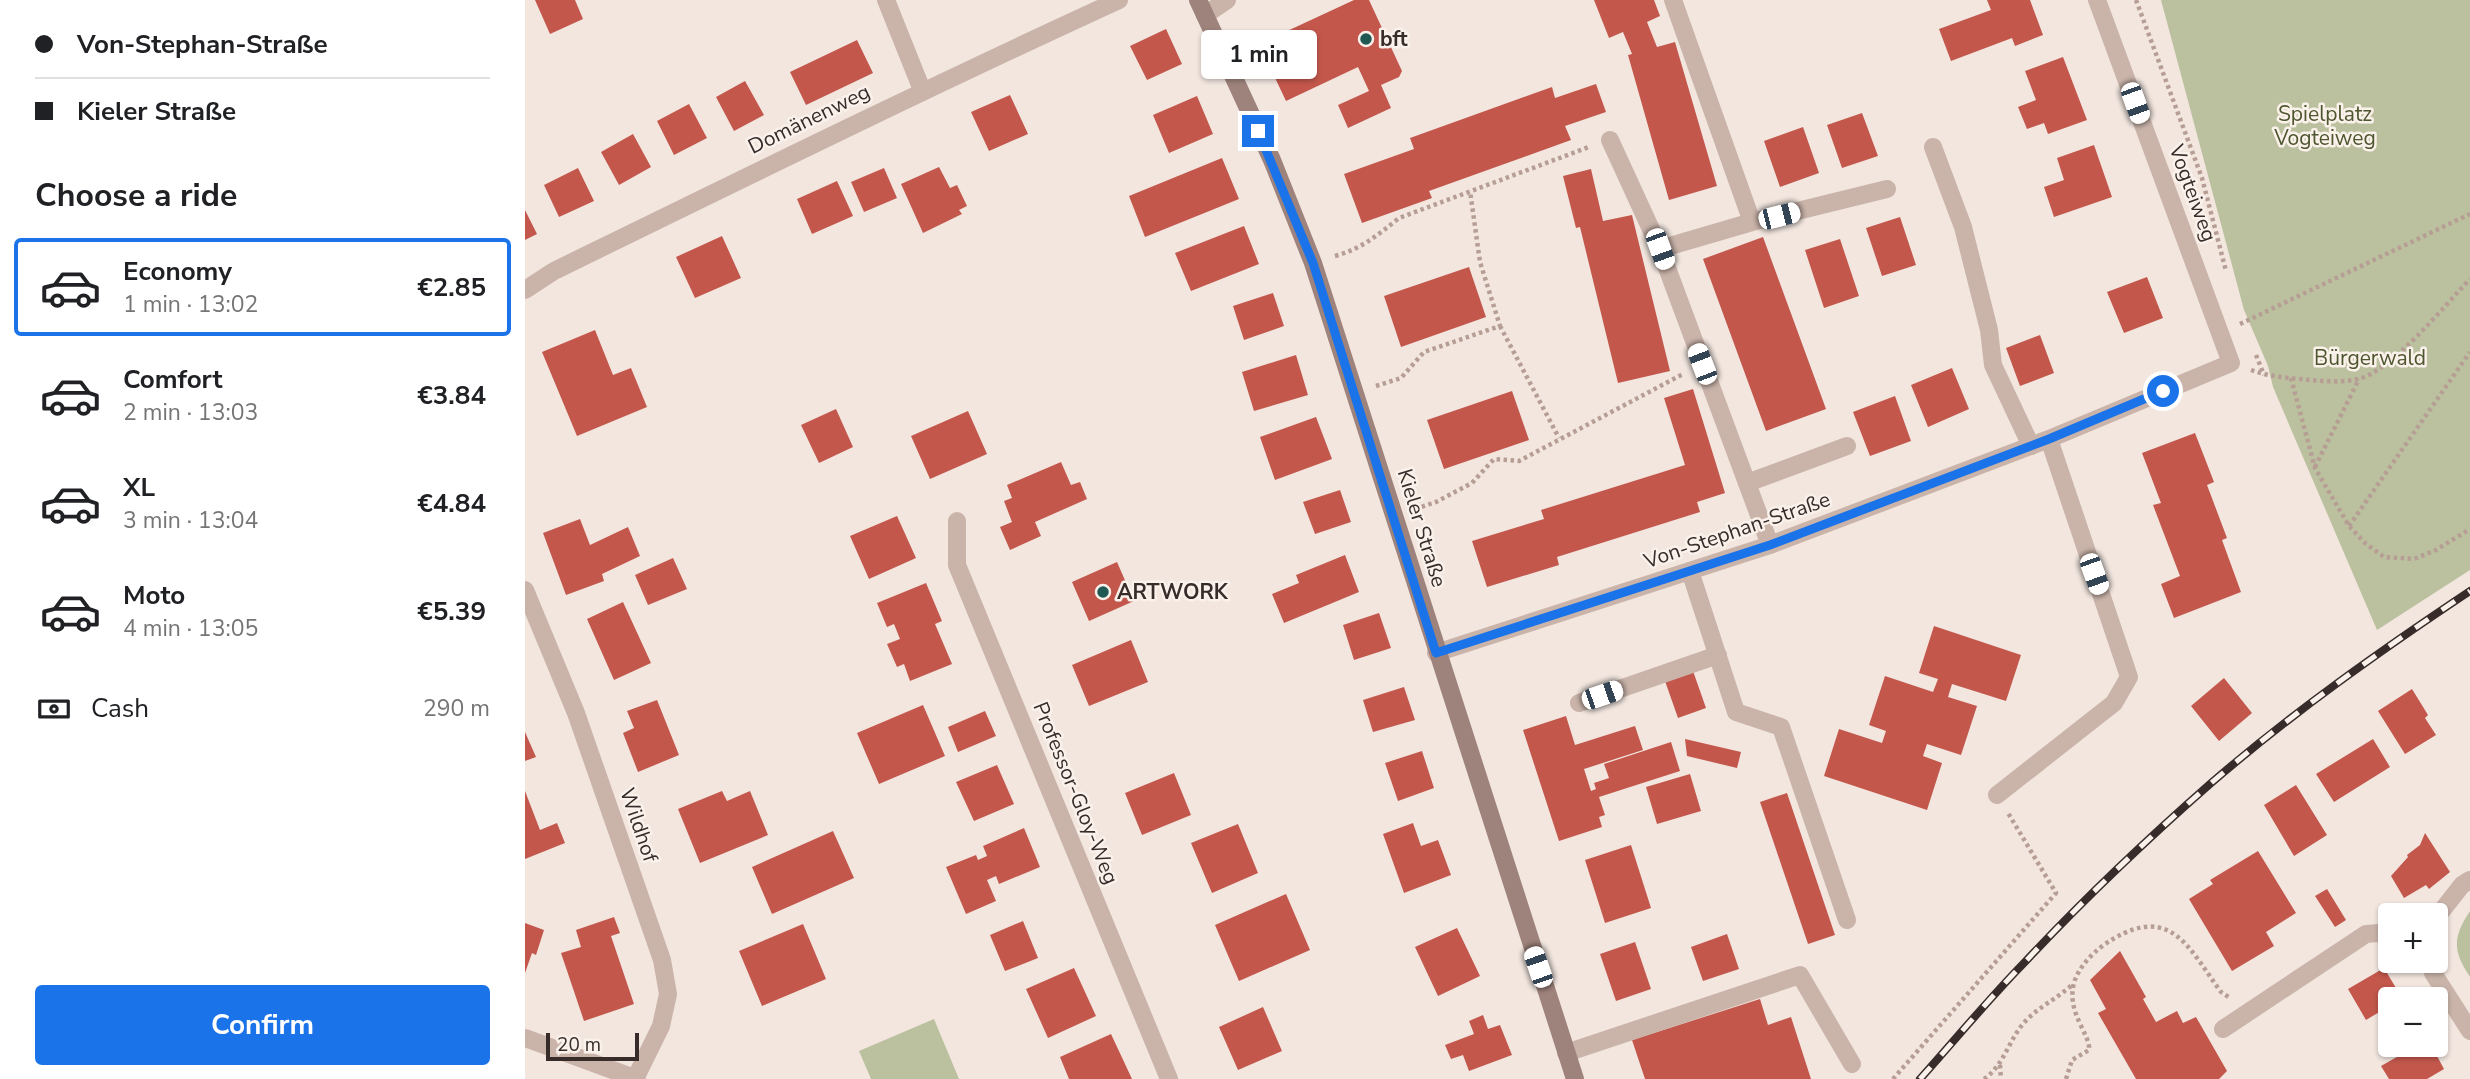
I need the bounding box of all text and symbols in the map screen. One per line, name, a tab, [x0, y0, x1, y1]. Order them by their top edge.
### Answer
place label: bft	[1380, 25, 1409, 53]
text: Von-Stephan-Straße	[77, 27, 328, 62]
callout: 1 min	[1200, 30, 1316, 78]
marker: bft	[1358, 31, 1374, 47]
text: 1 min	[1229, 39, 1289, 70]
street label: Domänenweg	[743, 77, 875, 161]
car	[2118, 80, 2153, 126]
text: Kieler Straße	[77, 94, 236, 129]
park label: Spielplatz Vogteiweg	[2273, 100, 2376, 152]
route end	[1242, 115, 1274, 147]
street label: Vogteiweg	[2162, 140, 2224, 245]
text: Choose a ride	[35, 174, 237, 217]
car	[1757, 201, 1802, 231]
car	[1643, 226, 1678, 272]
text: Economy	[123, 254, 232, 289]
icon: car	[39, 256, 102, 319]
text: €2.85	[417, 270, 486, 305]
text: 1 min · 13:02	[123, 289, 258, 320]
car	[1685, 341, 1720, 387]
park label: Bürgerwald	[2314, 344, 2426, 372]
text: Comfort	[123, 362, 223, 397]
icon: car	[39, 364, 102, 427]
route start	[2147, 375, 2179, 407]
text: €3.84	[417, 378, 486, 413]
text: 2 min · 13:03	[123, 397, 258, 428]
street label: Kieler Straße	[1391, 465, 1453, 591]
text: XL	[123, 470, 155, 505]
icon: car	[39, 472, 102, 535]
street label: Von-Stephan-Straße	[1639, 485, 1834, 575]
text: €4.84	[417, 486, 486, 521]
text: 3 min · 13:04	[123, 505, 258, 536]
car	[2077, 551, 2112, 597]
text: Moto	[123, 578, 185, 613]
place label: ARTWORK	[1117, 578, 1229, 606]
icon: car	[39, 580, 102, 643]
marker: ARTWORK	[1095, 584, 1111, 600]
text: €5.39	[417, 594, 486, 629]
text: 4 min · 13:05	[123, 613, 258, 644]
car	[1579, 678, 1626, 712]
icon: cash	[35, 690, 73, 728]
text: Cash	[91, 691, 149, 726]
text: 290 m	[423, 693, 490, 724]
street label: Professor-Gloy-Weg	[1027, 698, 1125, 888]
street label: Wildhof	[613, 784, 665, 867]
map controls	[2378, 903, 2448, 1057]
button: +	[2378, 903, 2448, 973]
car	[1522, 944, 1555, 990]
button: Confirm	[35, 985, 490, 1065]
button: −	[2378, 987, 2448, 1057]
scale bar	[546, 1030, 639, 1062]
text: 20 m	[557, 1032, 601, 1058]

